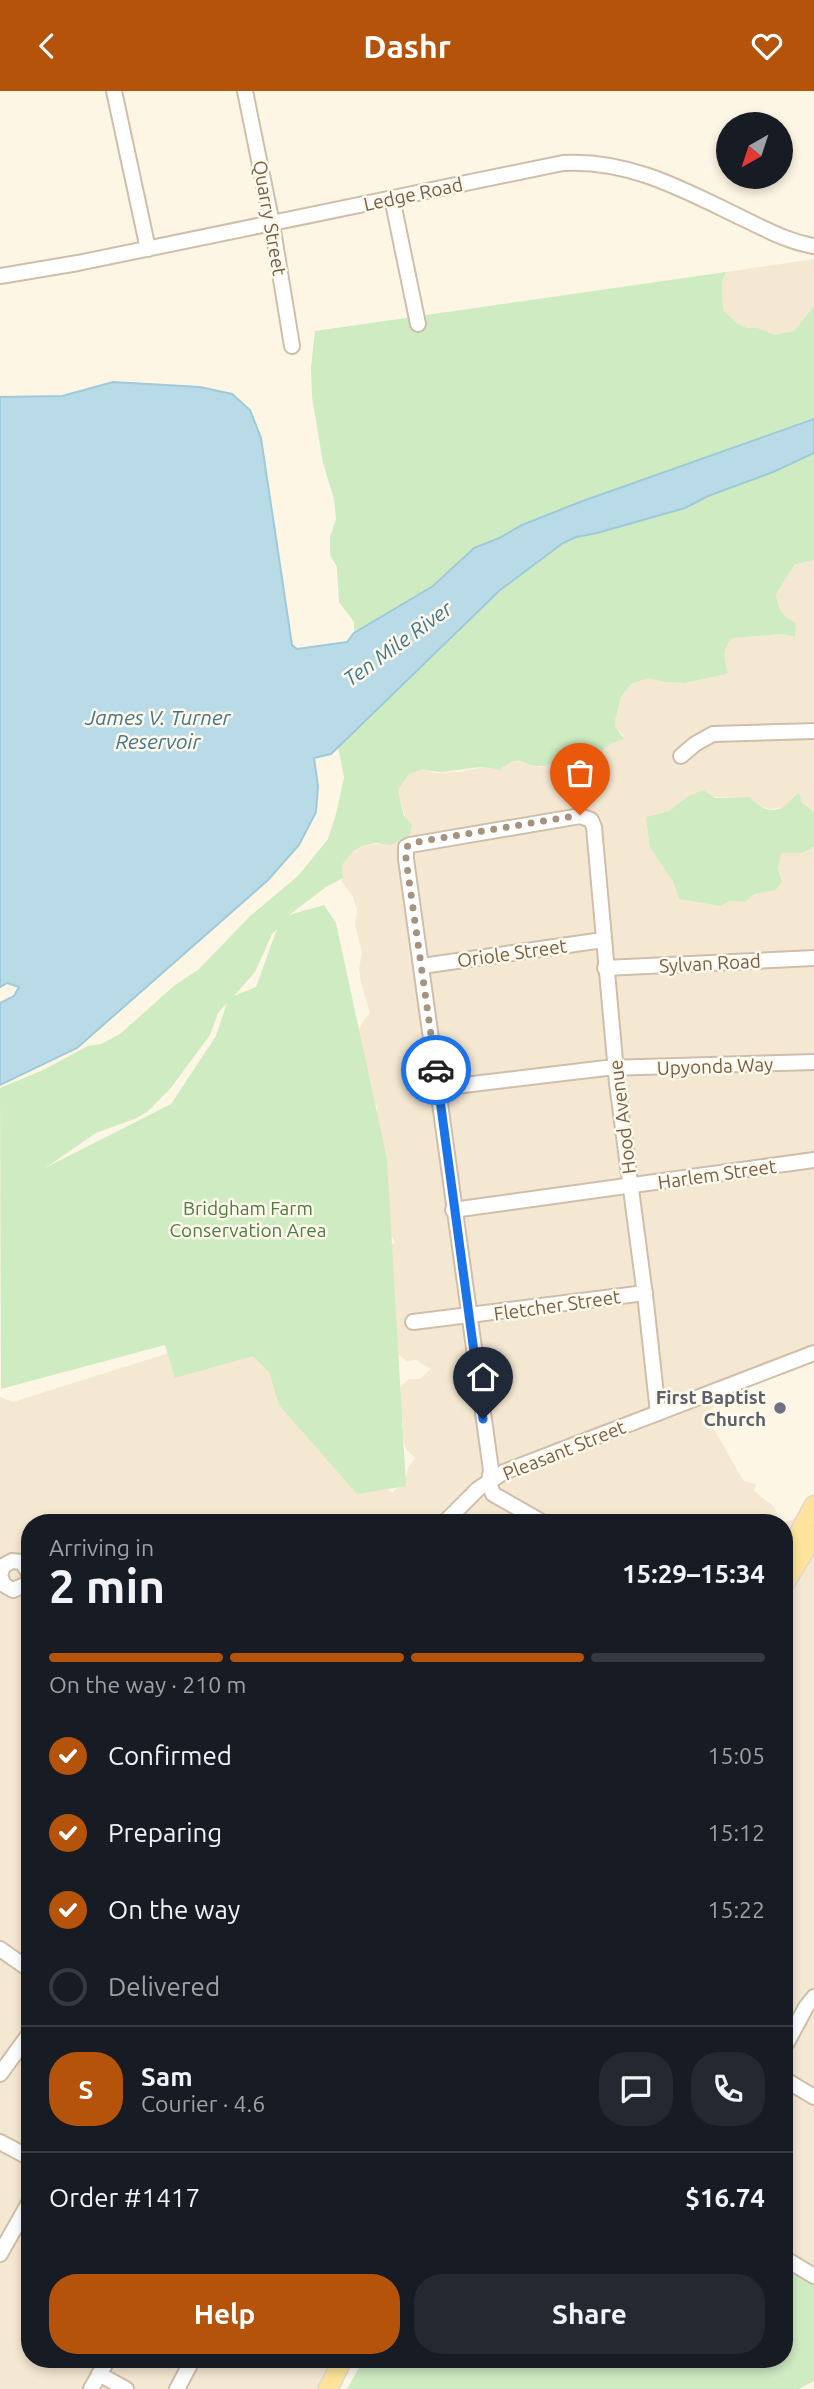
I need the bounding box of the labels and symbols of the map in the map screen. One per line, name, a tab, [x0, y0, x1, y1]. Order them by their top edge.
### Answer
north arrow	[716, 112, 793, 189]
street label: Quarry Street	[249, 159, 291, 278]
street label: Ledge Road	[361, 173, 465, 215]
water label: Ten Mile River	[339, 595, 457, 691]
water label: James V. Turner Reservoir	[84, 705, 232, 753]
pin	[550, 743, 610, 815]
street label: Oriole Street	[456, 934, 569, 972]
street label: Sylvan Road	[659, 949, 761, 977]
courier	[401, 1035, 471, 1105]
street label: Upyonda Way	[656, 1053, 774, 1079]
street label: Hood Avenue	[604, 1059, 640, 1175]
street label: Harlem Street	[656, 1155, 778, 1193]
park label: Bridgham Farm Conservation Area	[169, 1197, 327, 1241]
street label: Fletcher Street	[492, 1285, 622, 1325]
pin	[453, 1347, 513, 1419]
place label: First Baptist Church	[656, 1386, 766, 1430]
marker: First Baptist Church	[772, 1400, 788, 1416]
street label: Pleasant Street	[499, 1415, 629, 1485]

